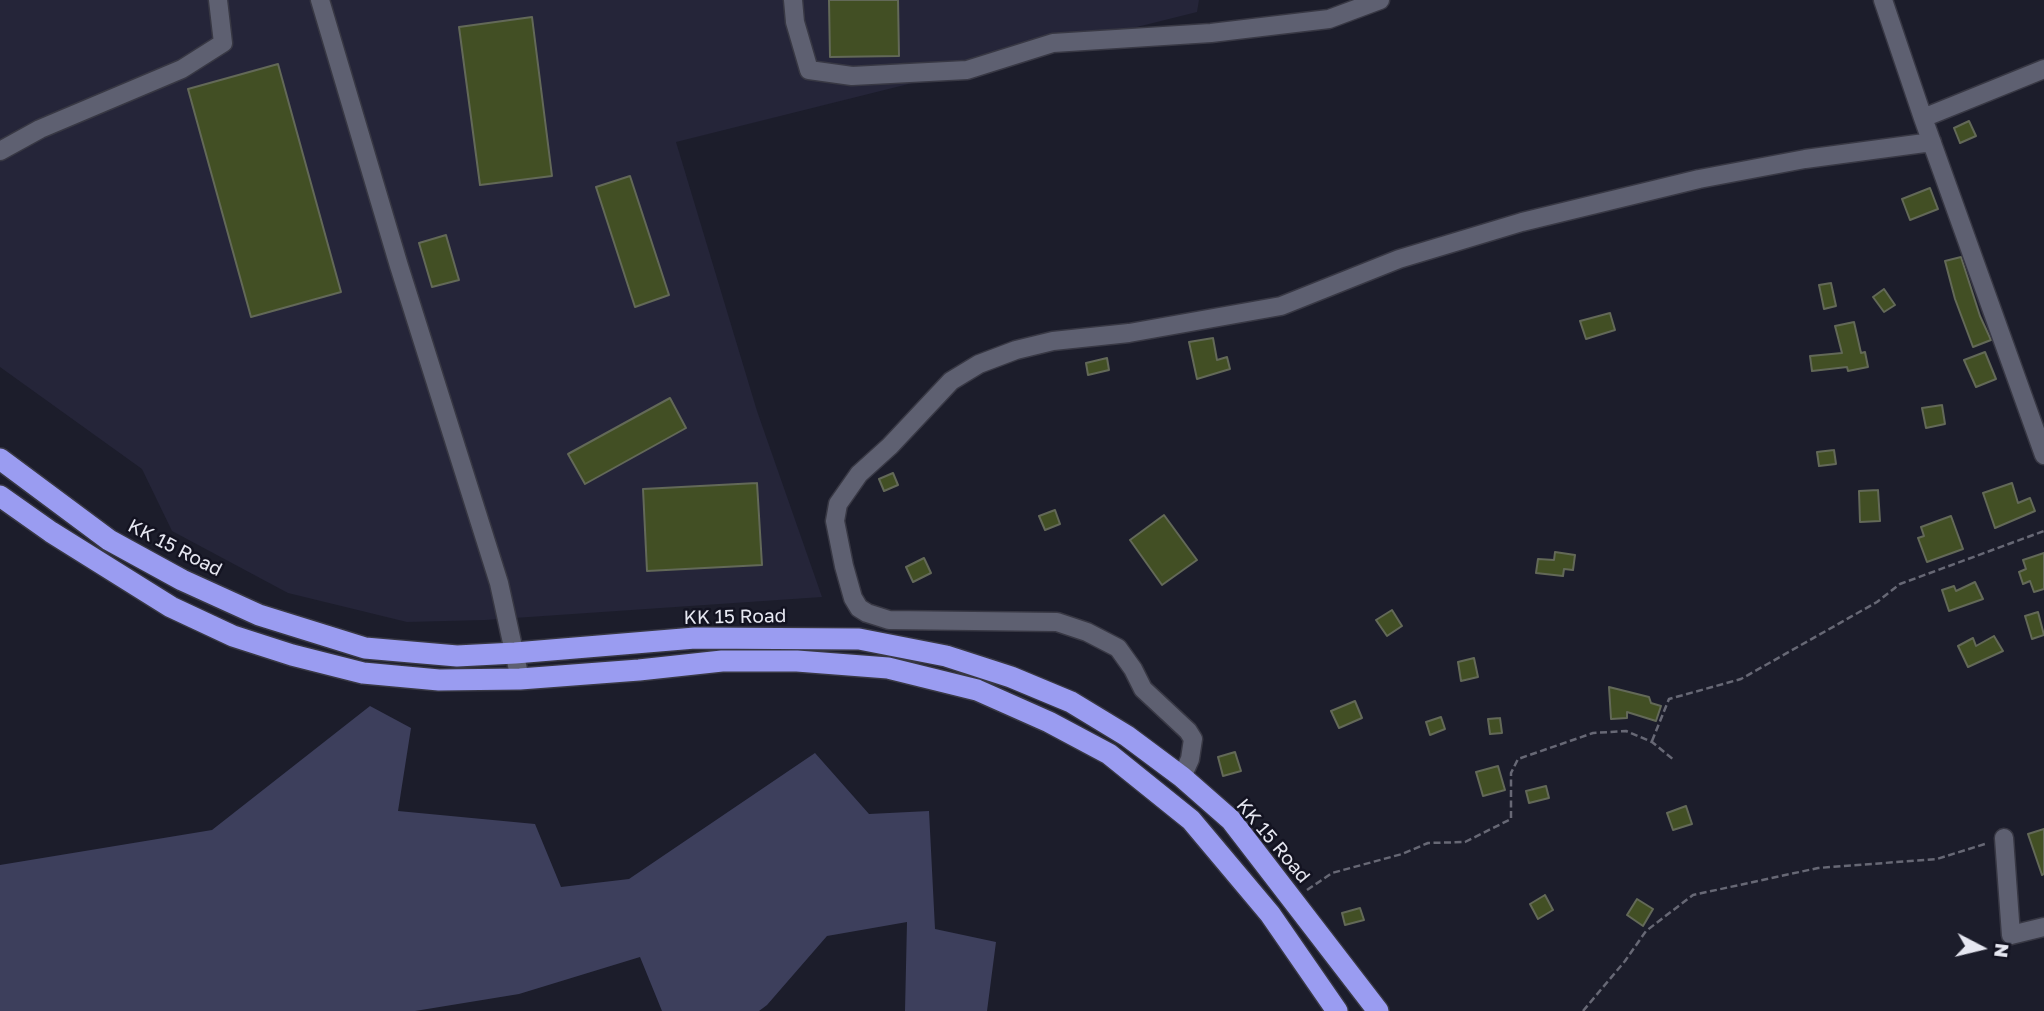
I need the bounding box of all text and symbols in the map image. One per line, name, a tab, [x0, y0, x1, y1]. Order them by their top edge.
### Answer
street label: KK 15 Road	[124, 515, 226, 581]
street label: KK 15 Road	[684, 605, 786, 629]
street label: KK 15 Road	[1231, 794, 1315, 888]
north arrow	[1946, 913, 2016, 983]
text: N	[1990, 942, 2015, 959]

